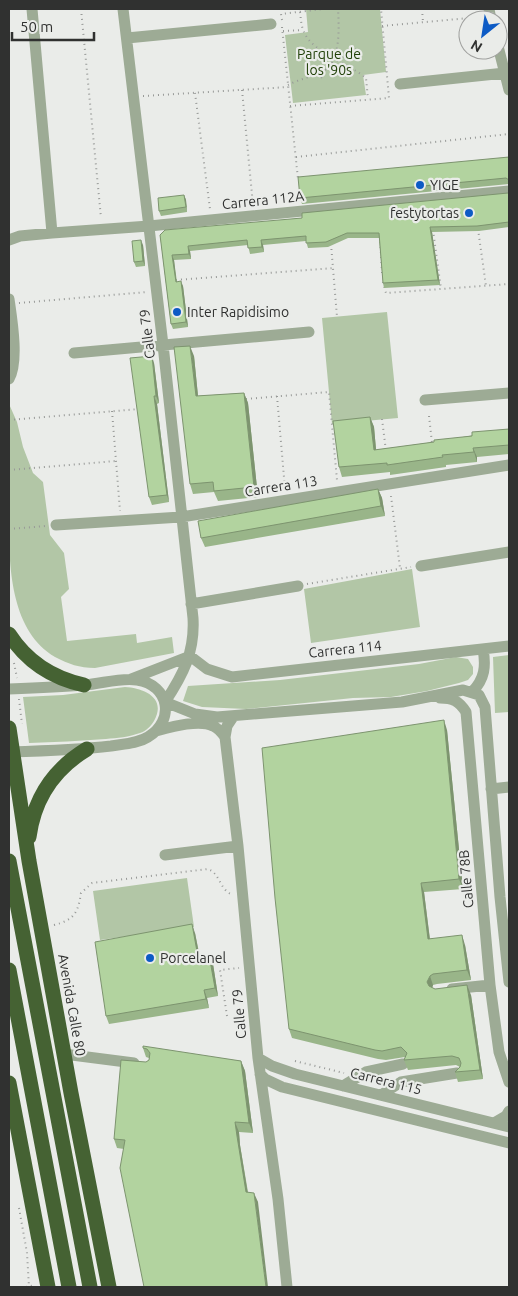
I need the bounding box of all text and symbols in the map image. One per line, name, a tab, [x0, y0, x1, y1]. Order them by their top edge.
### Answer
scale bar	[12, 10, 95, 42]
north arrow	[458, 10, 508, 60]
text: 50 m	[20, 18, 53, 35]
text: N	[468, 37, 485, 56]
park label: Parque de los '90s	[297, 46, 361, 78]
place label: YIGE	[430, 177, 459, 193]
marker: YIGE	[414, 179, 426, 191]
street label: Carrera 112A	[221, 188, 305, 212]
place label: festytortas	[390, 205, 459, 221]
marker: festytortas	[463, 207, 475, 219]
place label: Inter Rapidisimo	[187, 304, 289, 320]
marker: Inter Rapidisimo	[171, 306, 183, 318]
street label: Calle 79	[136, 308, 158, 360]
street label: Carrera 113	[243, 472, 319, 500]
street label: Carrera 114	[308, 637, 382, 661]
street label: Calle 78B	[455, 849, 477, 909]
place label: Porcelanel	[160, 950, 227, 966]
marker: Porcelanel	[144, 952, 156, 964]
street label: Avenida Calle 80	[55, 953, 89, 1057]
street label: Calle 79	[229, 988, 249, 1040]
street label: Carrera 115	[348, 1064, 424, 1098]

